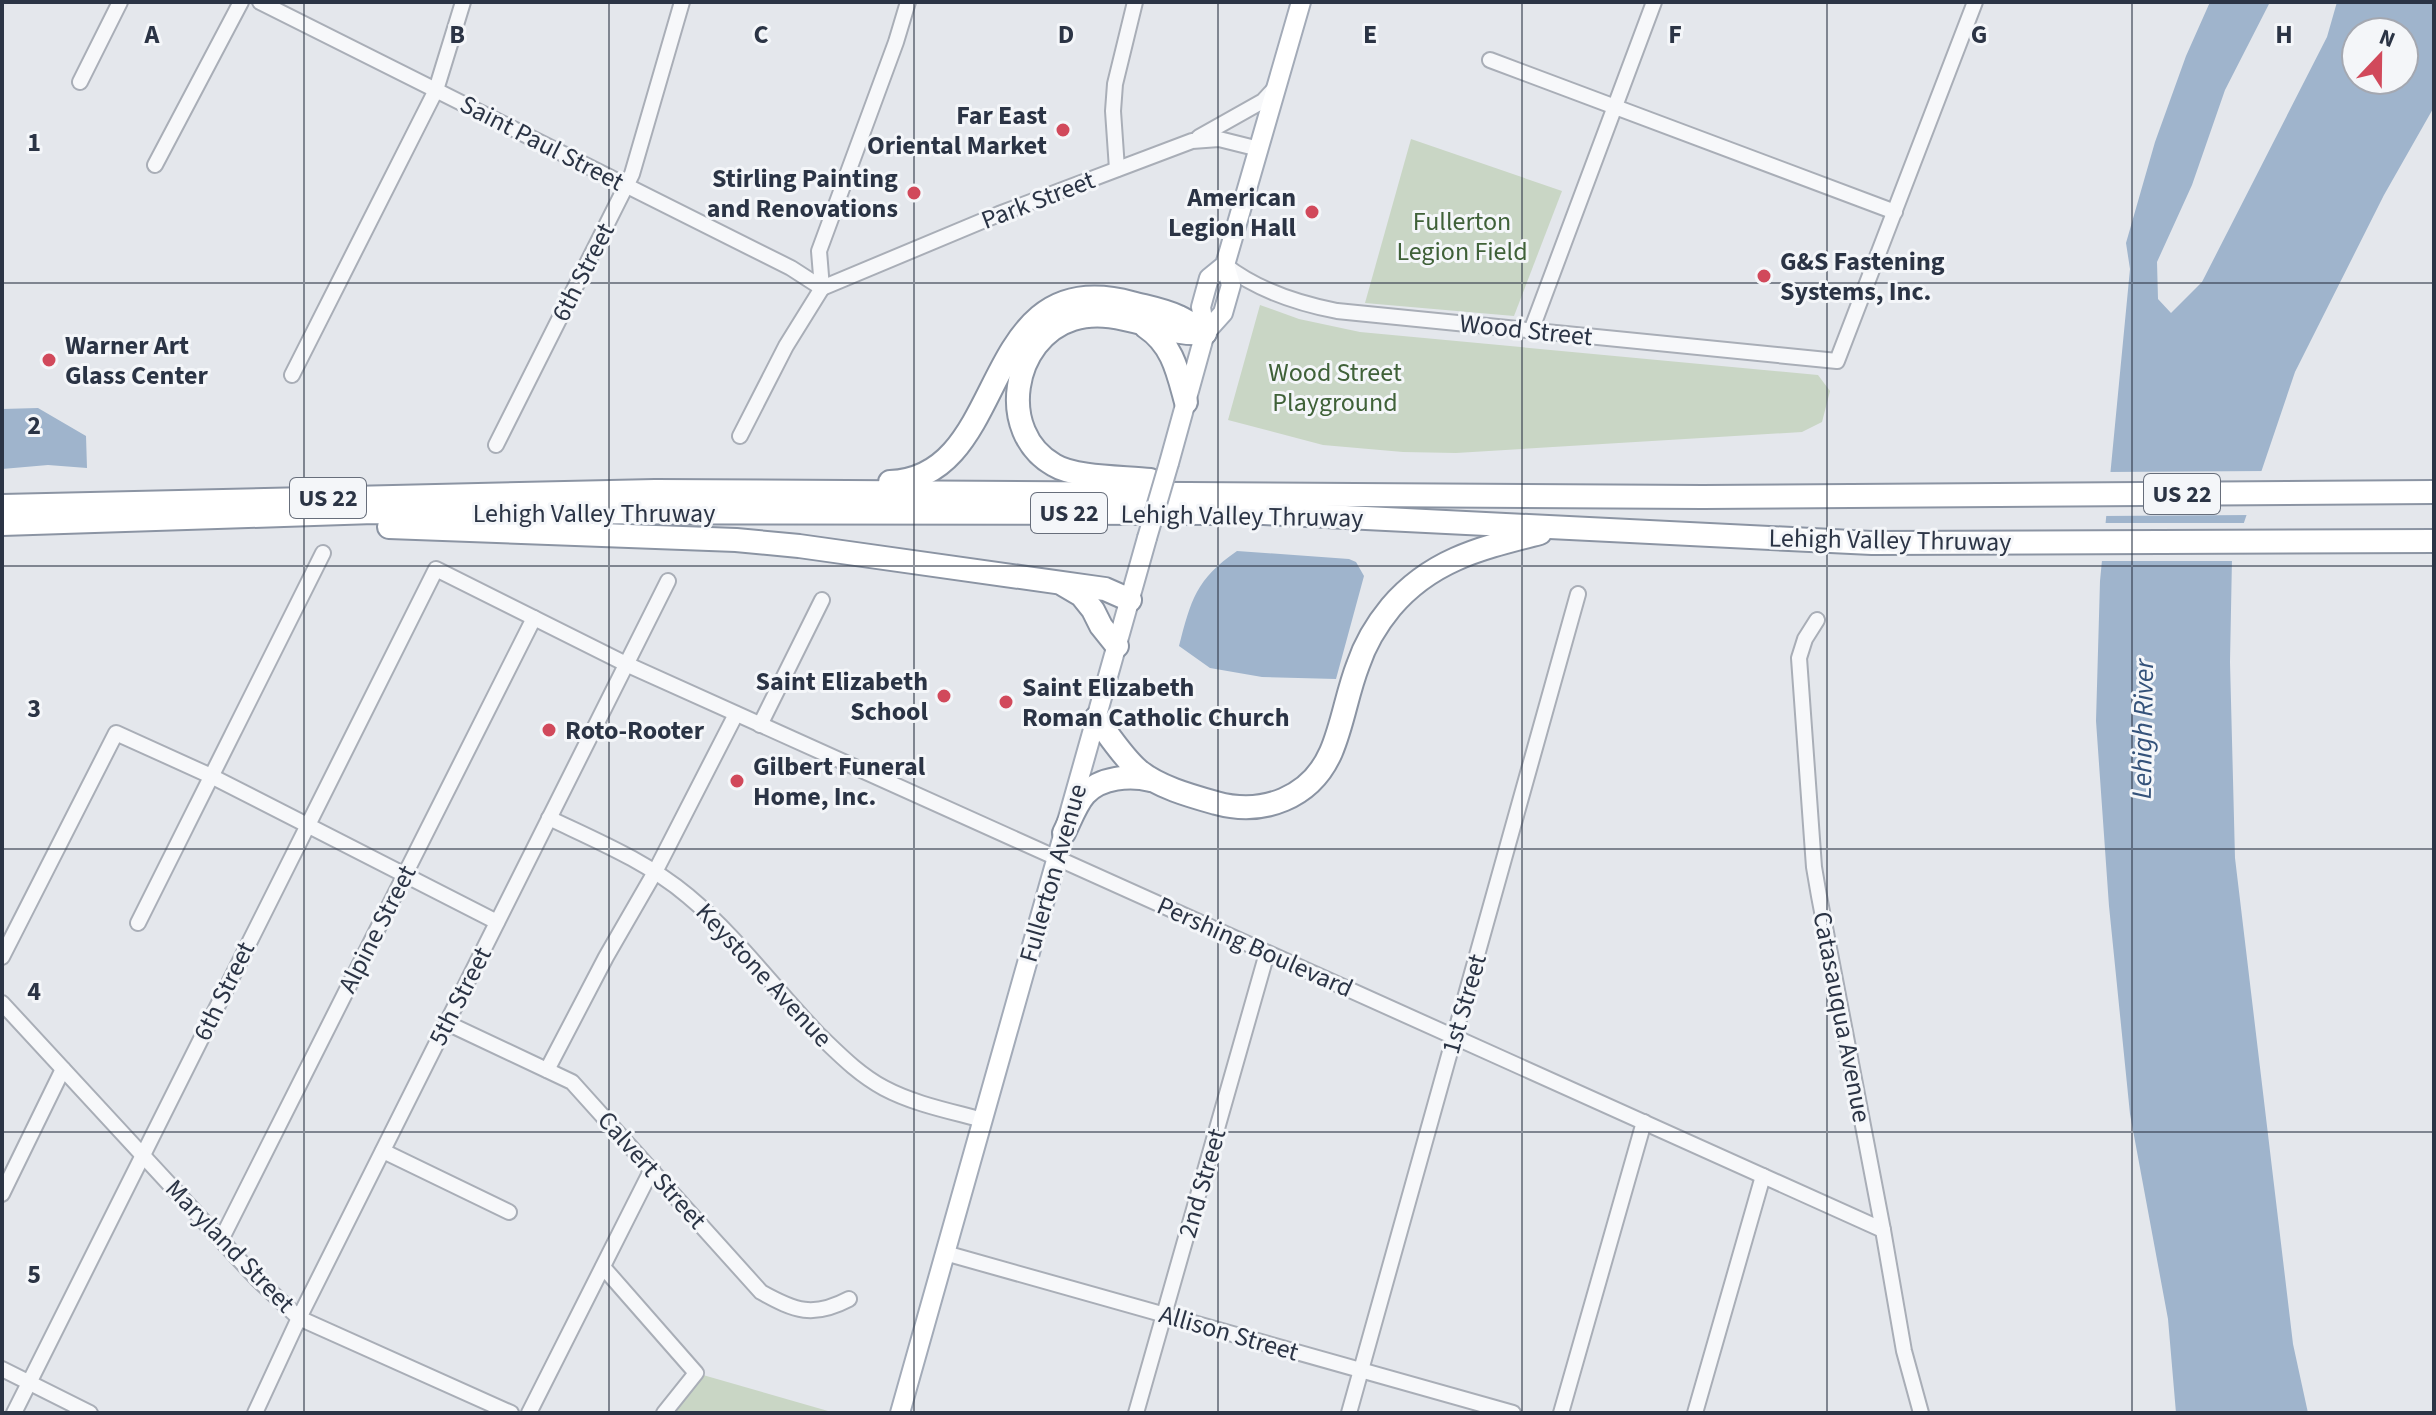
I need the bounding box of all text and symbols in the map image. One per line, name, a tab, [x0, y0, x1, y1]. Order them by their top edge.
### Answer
text: A	[144, 16, 161, 53]
text: B	[449, 16, 465, 53]
text: C	[753, 16, 769, 53]
text: D	[1058, 16, 1074, 53]
text: E	[1363, 16, 1377, 53]
text: F	[1668, 16, 1682, 53]
text: G	[1971, 16, 1987, 53]
text: H	[2275, 16, 2293, 53]
north arrow	[2340, 16, 2420, 96]
text: N	[2374, 21, 2400, 56]
street label: Saint Paul Street	[454, 86, 631, 200]
place label: Far East Oriental Market	[867, 97, 1047, 164]
marker: Far East Oriental Market	[1054, 121, 1072, 139]
text: 1	[27, 124, 41, 161]
place label: Stirling Painting and Renovations	[707, 160, 898, 227]
street label: Park Street	[976, 161, 1100, 239]
place label: American Legion Hall	[1168, 179, 1297, 246]
marker: Stirling Painting and Renovations	[905, 184, 923, 202]
marker: American Legion Hall	[1303, 203, 1321, 221]
park label: Fullerton Legion Field	[1396, 203, 1528, 270]
street label: 6th Street	[542, 216, 624, 328]
place label: G&S Fastening Systems, Inc.	[1780, 243, 1945, 310]
marker: G&S Fastening Systems, Inc.	[1755, 267, 1773, 285]
street label: Wood Street	[1458, 305, 1594, 355]
place label: Warner Art Glass Center	[65, 327, 208, 394]
marker: Warner Art Glass Center	[40, 351, 58, 369]
park label: Wood Street Playground	[1268, 354, 1402, 421]
text: 2	[27, 407, 41, 444]
road number: US 22	[2144, 474, 2220, 514]
road number: US 22	[290, 478, 366, 518]
road number: US 22	[1031, 493, 1107, 533]
street label: Lehigh Valley Thruway	[473, 495, 715, 532]
street label: Lehigh Valley Thruway	[1120, 495, 1364, 537]
street label: Lehigh Valley Thruway	[1768, 519, 2012, 561]
water label: Lehigh River	[2122, 657, 2164, 799]
place label: Saint Elizabeth School	[756, 663, 929, 730]
place label: Saint Elizabeth Roman Catholic Church	[1022, 669, 1290, 736]
marker: Saint Elizabeth School	[935, 687, 953, 705]
text: 3	[27, 690, 41, 727]
marker: Saint Elizabeth Roman Catholic Church	[997, 693, 1015, 711]
place label: Roto-Rooter	[565, 712, 705, 749]
marker: Roto-Rooter	[540, 721, 558, 739]
place label: Gilbert Funeral Home, Inc.	[753, 748, 926, 815]
marker: Gilbert Funeral Home, Inc.	[728, 772, 746, 790]
street label: Fullerton Avenue	[1010, 780, 1096, 966]
street label: Alpine Street	[329, 858, 425, 999]
street label: Pershing Boulevard	[1151, 887, 1359, 1007]
street label: Keystone Avenue	[687, 895, 841, 1055]
street label: Catasauqua Avenue	[1803, 908, 1881, 1126]
street label: 6th Street	[184, 935, 264, 1047]
street label: 5th Street	[419, 940, 501, 1052]
street label: 1st Street	[1432, 949, 1496, 1058]
text: 4	[27, 973, 41, 1010]
street label: Calvert Street	[589, 1103, 715, 1237]
street label: 2nd Street	[1169, 1124, 1235, 1242]
street label: Maryland Street	[157, 1171, 303, 1321]
text: 5	[27, 1256, 41, 1293]
street label: Allison Street	[1155, 1295, 1303, 1371]

